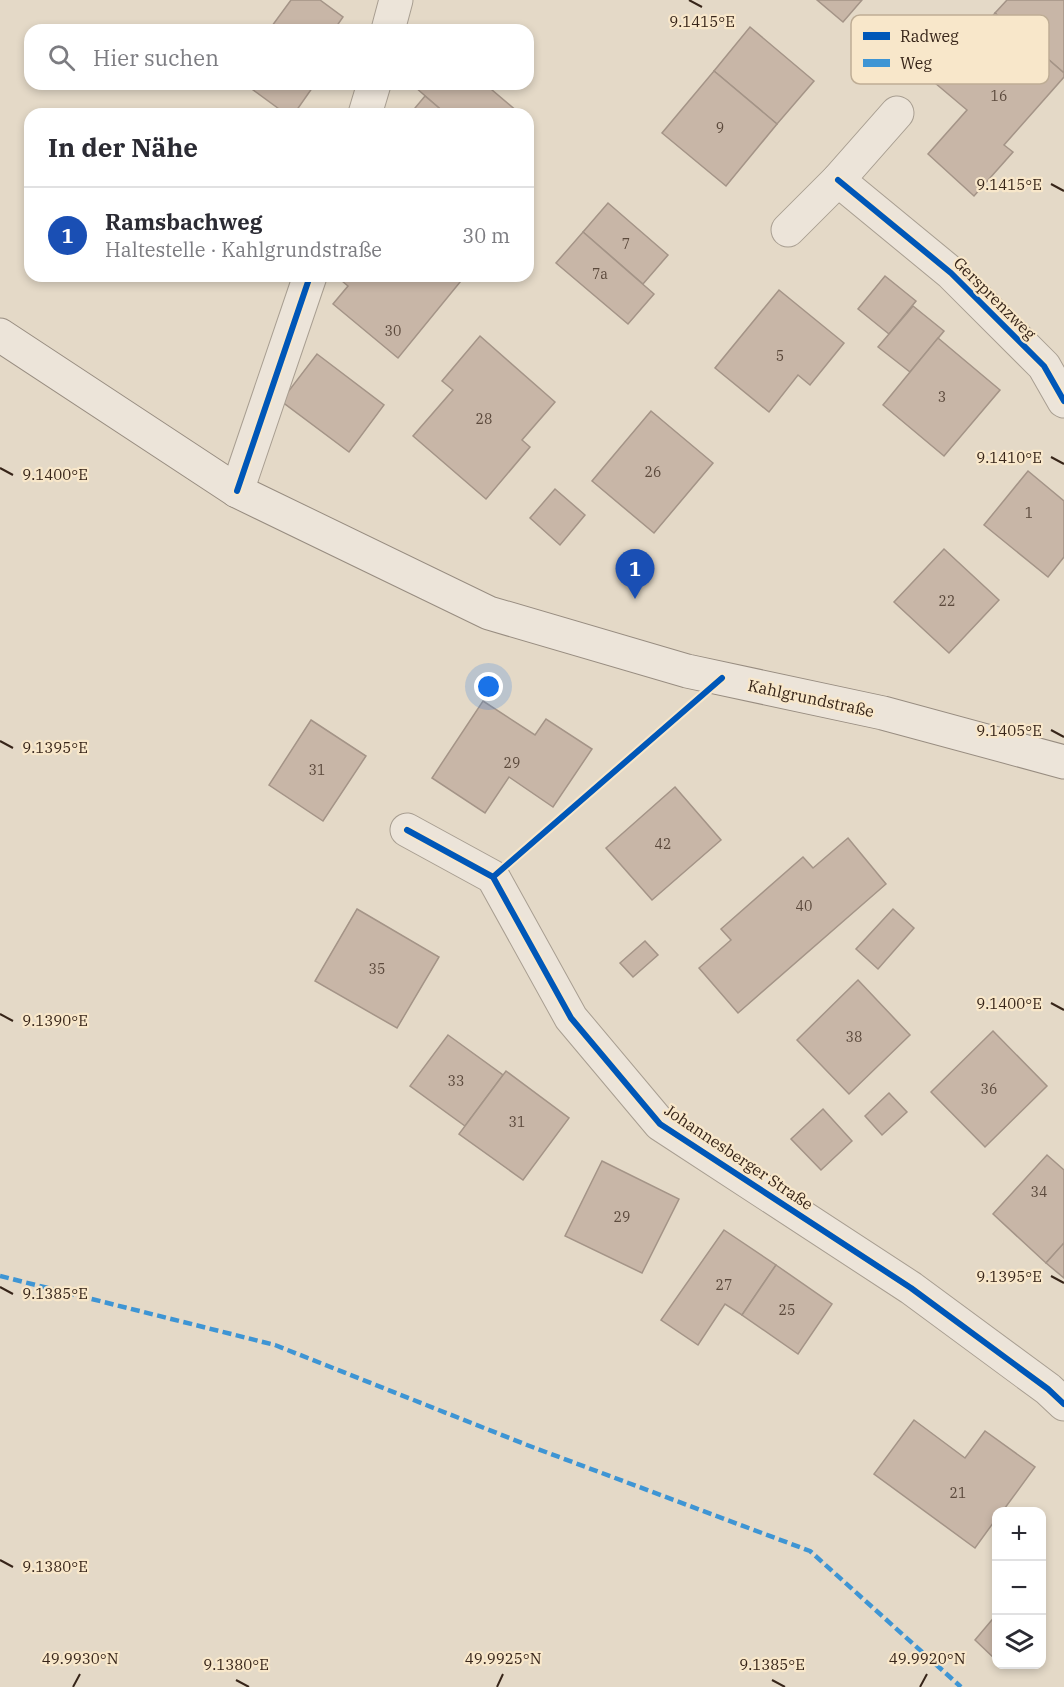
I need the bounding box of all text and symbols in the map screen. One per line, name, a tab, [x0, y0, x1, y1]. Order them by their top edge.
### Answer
text: 9.1415°E	[669, 12, 735, 31]
legend	[851, 15, 1049, 84]
search box	[24, 24, 534, 90]
text: Radweg	[900, 26, 959, 46]
icon: search	[45, 41, 78, 74]
text: Hier suchen	[93, 43, 219, 72]
text: Weg	[900, 53, 932, 73]
house number: 16	[991, 87, 1007, 105]
house number: 9	[716, 119, 724, 137]
text: In der Nähe	[48, 130, 198, 164]
text: 9.1415°E	[976, 175, 1042, 194]
text: Ramsbachweg	[105, 207, 262, 236]
text: 1	[62, 222, 74, 249]
text: 30 m	[462, 222, 510, 249]
house number: 7	[622, 235, 630, 253]
text: Haltestelle · Kahlgrundstraße	[105, 236, 382, 263]
street label: Gersprenzweg	[950, 253, 1041, 344]
house number: 7a	[592, 265, 608, 283]
house number: 30	[385, 322, 401, 340]
house number: 5	[776, 347, 784, 365]
house number: 3	[938, 388, 946, 406]
house number: 28	[476, 410, 492, 428]
text: 9.1410°E	[976, 448, 1042, 467]
house number: 26	[645, 463, 661, 481]
text: 9.1400°E	[22, 465, 88, 484]
house number: 1	[1025, 504, 1033, 522]
pin: 1	[616, 550, 654, 599]
house number: 22	[939, 592, 955, 610]
your location	[474, 672, 503, 701]
street label: Kahlgrundstraße	[746, 675, 876, 721]
text: 9.1405°E	[976, 721, 1042, 740]
text: 9.1395°E	[22, 738, 88, 757]
house number: 29	[504, 754, 520, 772]
house number: 31	[309, 761, 325, 779]
house number: 42	[655, 835, 671, 853]
house number: 40	[796, 897, 812, 915]
house number: 35	[369, 960, 385, 978]
text: 9.1400°E	[976, 994, 1042, 1013]
text: 9.1390°E	[22, 1011, 88, 1030]
house number: 38	[846, 1028, 862, 1046]
house number: 33	[448, 1072, 464, 1090]
house number: 36	[981, 1080, 997, 1098]
street label: Johannesberger Straße	[661, 1100, 817, 1214]
house number: 31	[509, 1113, 525, 1131]
house number: 34	[1031, 1183, 1047, 1201]
house number: 29	[614, 1208, 630, 1226]
text: 9.1395°E	[976, 1267, 1042, 1286]
house number: 27	[716, 1276, 732, 1294]
text: 9.1385°E	[22, 1284, 88, 1303]
house number: 25	[779, 1301, 795, 1319]
house number: 21	[950, 1484, 966, 1502]
map controls	[992, 1507, 1046, 1669]
button: +	[992, 1507, 1046, 1561]
text: 9.1380°E	[22, 1557, 88, 1576]
button: −	[992, 1561, 1046, 1615]
button: layers	[992, 1615, 1046, 1669]
text: 49.9930°N	[42, 1649, 118, 1668]
text: 49.9925°N	[465, 1649, 541, 1668]
text: 49.9920°N	[889, 1649, 965, 1668]
text: 9.1380°E	[203, 1655, 269, 1674]
text: 9.1385°E	[739, 1655, 805, 1674]

